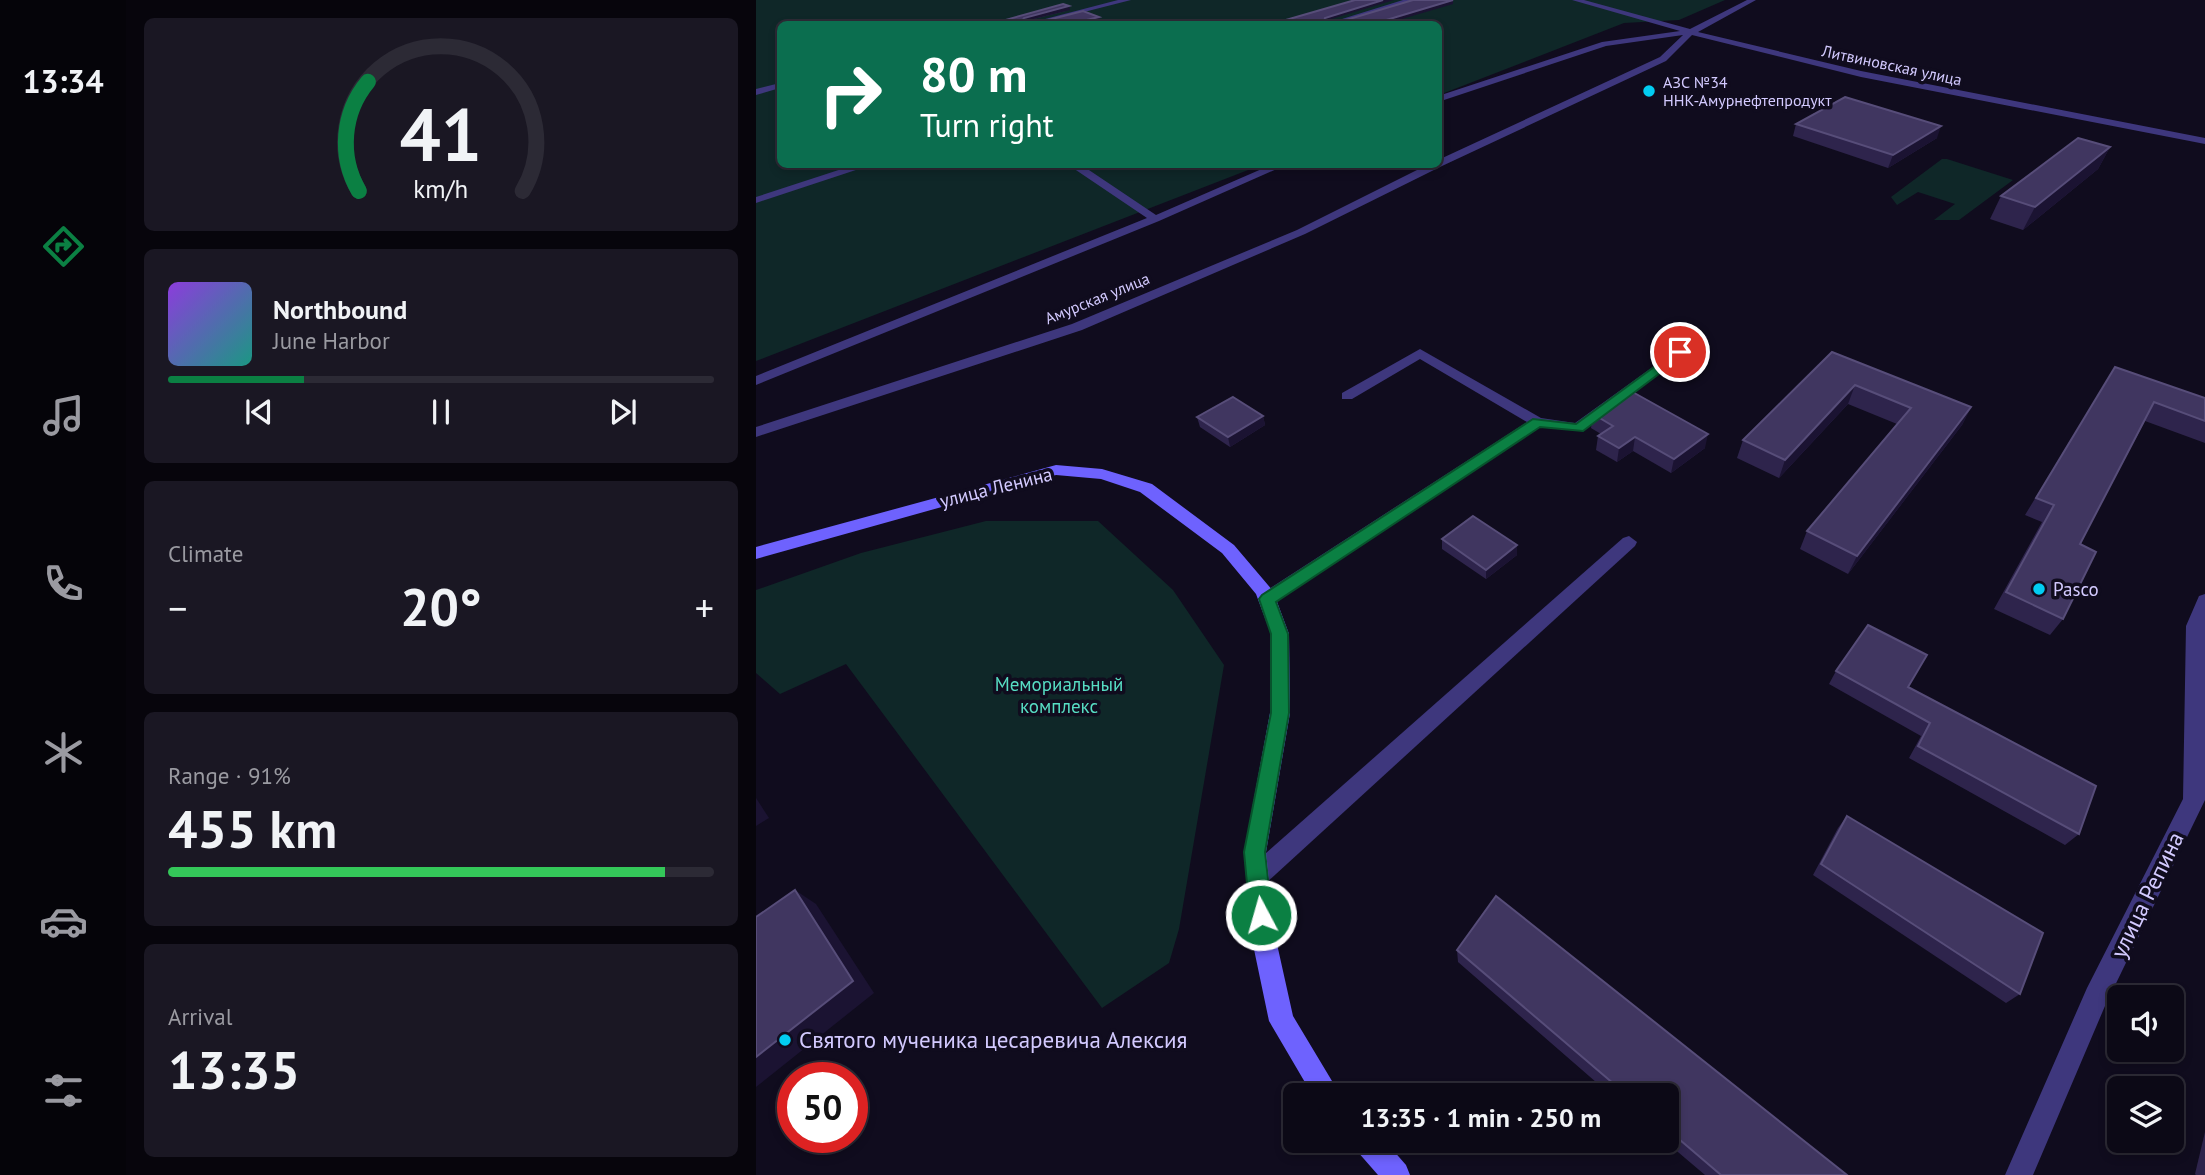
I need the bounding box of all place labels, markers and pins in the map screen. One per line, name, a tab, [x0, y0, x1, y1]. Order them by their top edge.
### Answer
place label: АЗС №34 ННК-Амурнефтепродукт	[1663, 72, 1832, 110]
marker: АЗС №34 ННК-Амурнефтепродукт	[1641, 83, 1657, 99]
pin	[1650, 322, 1710, 382]
place label: Pasco	[2053, 577, 2099, 601]
marker: Pasco	[2031, 581, 2047, 597]
place label: Святого мученика цесаревича Алексия	[799, 1025, 1188, 1054]
marker: Святого мученика цесаревича Алексия	[777, 1032, 793, 1048]

